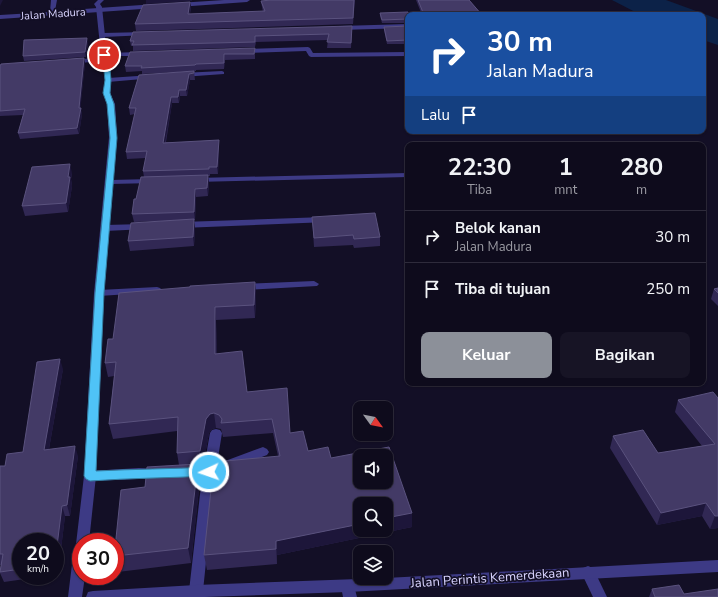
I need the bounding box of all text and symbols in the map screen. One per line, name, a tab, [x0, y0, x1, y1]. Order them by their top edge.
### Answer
street label: Jalan Madura	[19, 4, 86, 24]
text: 30 m	[487, 23, 553, 61]
icon: right	[421, 28, 473, 80]
pin	[87, 38, 121, 72]
icon: arrive	[93, 44, 115, 66]
text: Jalan Madura	[487, 59, 594, 83]
icon: arrive	[458, 104, 480, 126]
text: Lalu	[421, 105, 450, 125]
text: 22:30	[448, 151, 511, 183]
text: 1	[558, 151, 573, 183]
text: 280	[620, 151, 663, 183]
text: Tiba	[467, 181, 492, 199]
text: mnt	[554, 181, 577, 199]
text: m	[636, 181, 647, 199]
text: Belok kanan	[455, 218, 541, 238]
icon: right	[421, 226, 443, 248]
text: 30 m	[655, 227, 690, 247]
text: Jalan Madura	[455, 238, 532, 256]
icon: arrive	[421, 278, 443, 300]
text: Tiba di tujuan	[455, 279, 550, 299]
text: 250 m	[646, 279, 690, 299]
button: Keluar	[421, 332, 552, 378]
button: Bagikan	[560, 332, 690, 378]
north arrow	[353, 401, 393, 441]
map controls	[353, 401, 393, 585]
button: sound	[353, 449, 393, 489]
position arrow	[188, 451, 230, 493]
button: search	[353, 497, 393, 537]
speed limit sign: 30	[72, 533, 124, 585]
text: 20	[26, 540, 50, 567]
button: layers	[353, 545, 393, 585]
text: km/h	[27, 562, 49, 576]
street label: Jalan Perintis Kemerdekaan	[409, 563, 570, 593]

